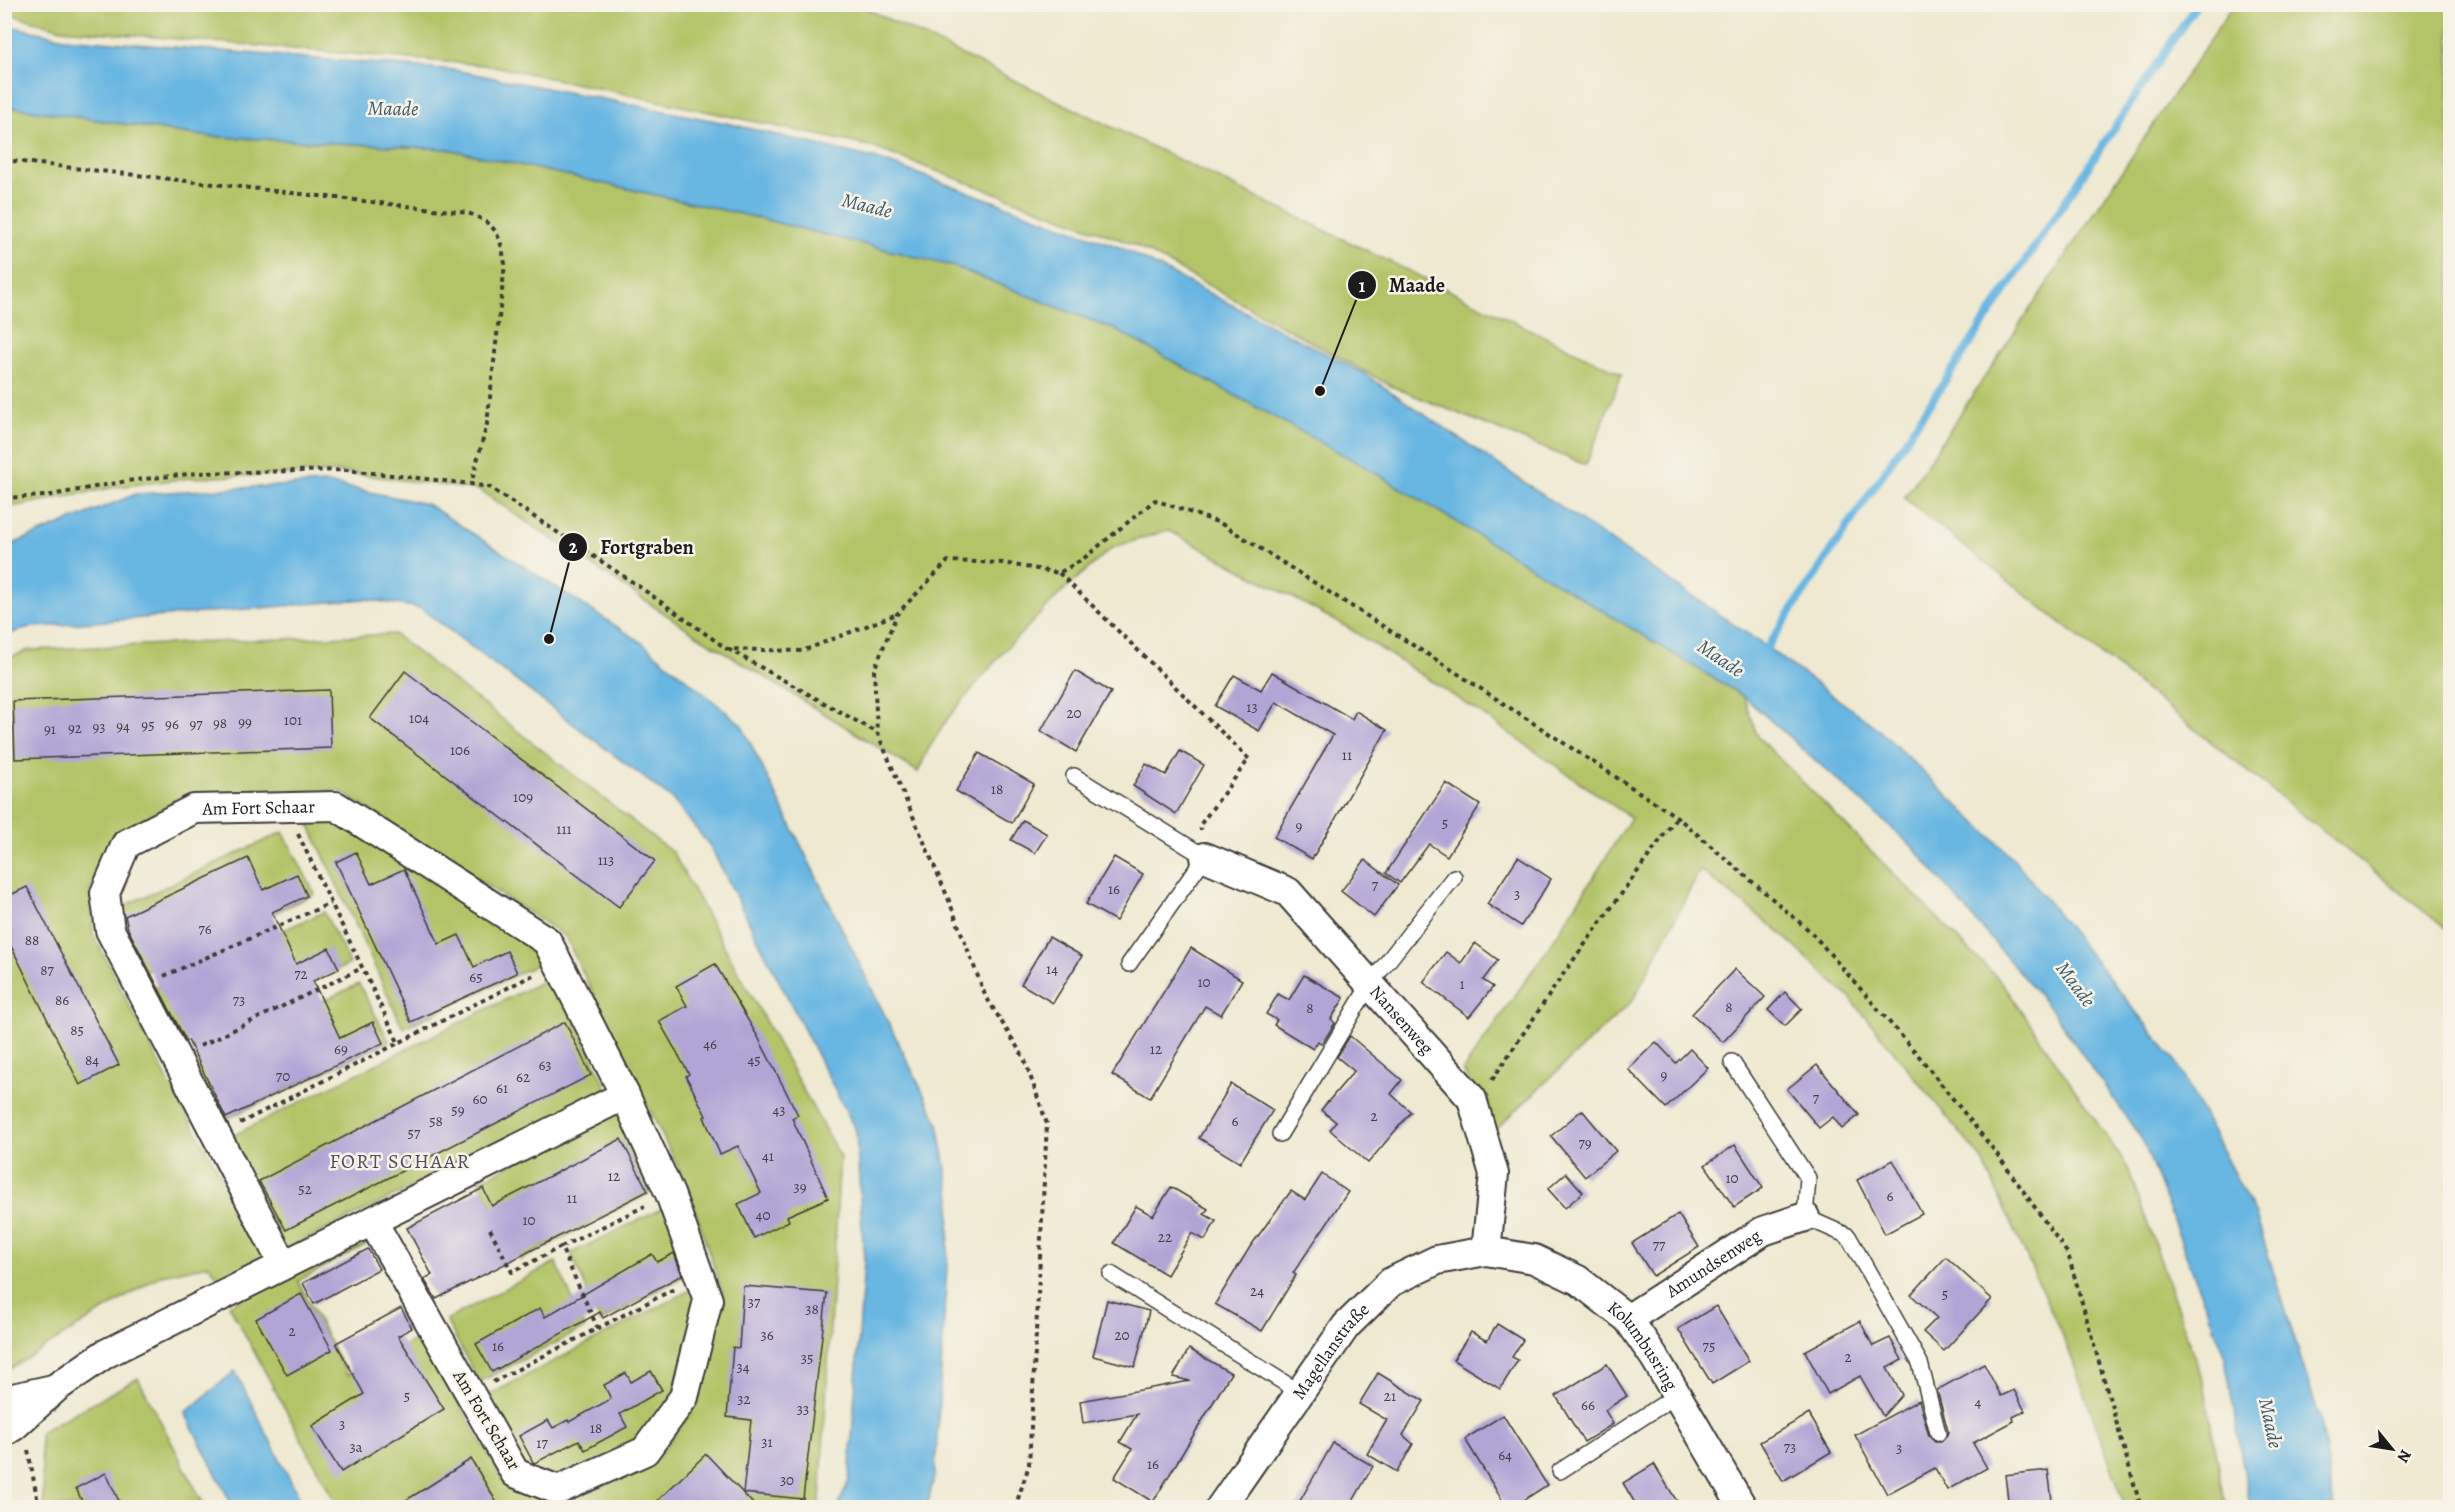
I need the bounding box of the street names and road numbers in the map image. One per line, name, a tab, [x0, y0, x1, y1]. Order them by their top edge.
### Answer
street label: Am Fort Schaar	[201, 794, 315, 821]
street label: Nansenweg	[1364, 980, 1439, 1060]
street label: Amundsenweg	[1661, 1224, 1766, 1304]
street label: Kolumbusring	[1603, 1295, 1683, 1395]
street label: Magellanstraße	[1287, 1298, 1374, 1404]
street label: Am Fort Schaar	[447, 1365, 526, 1475]

